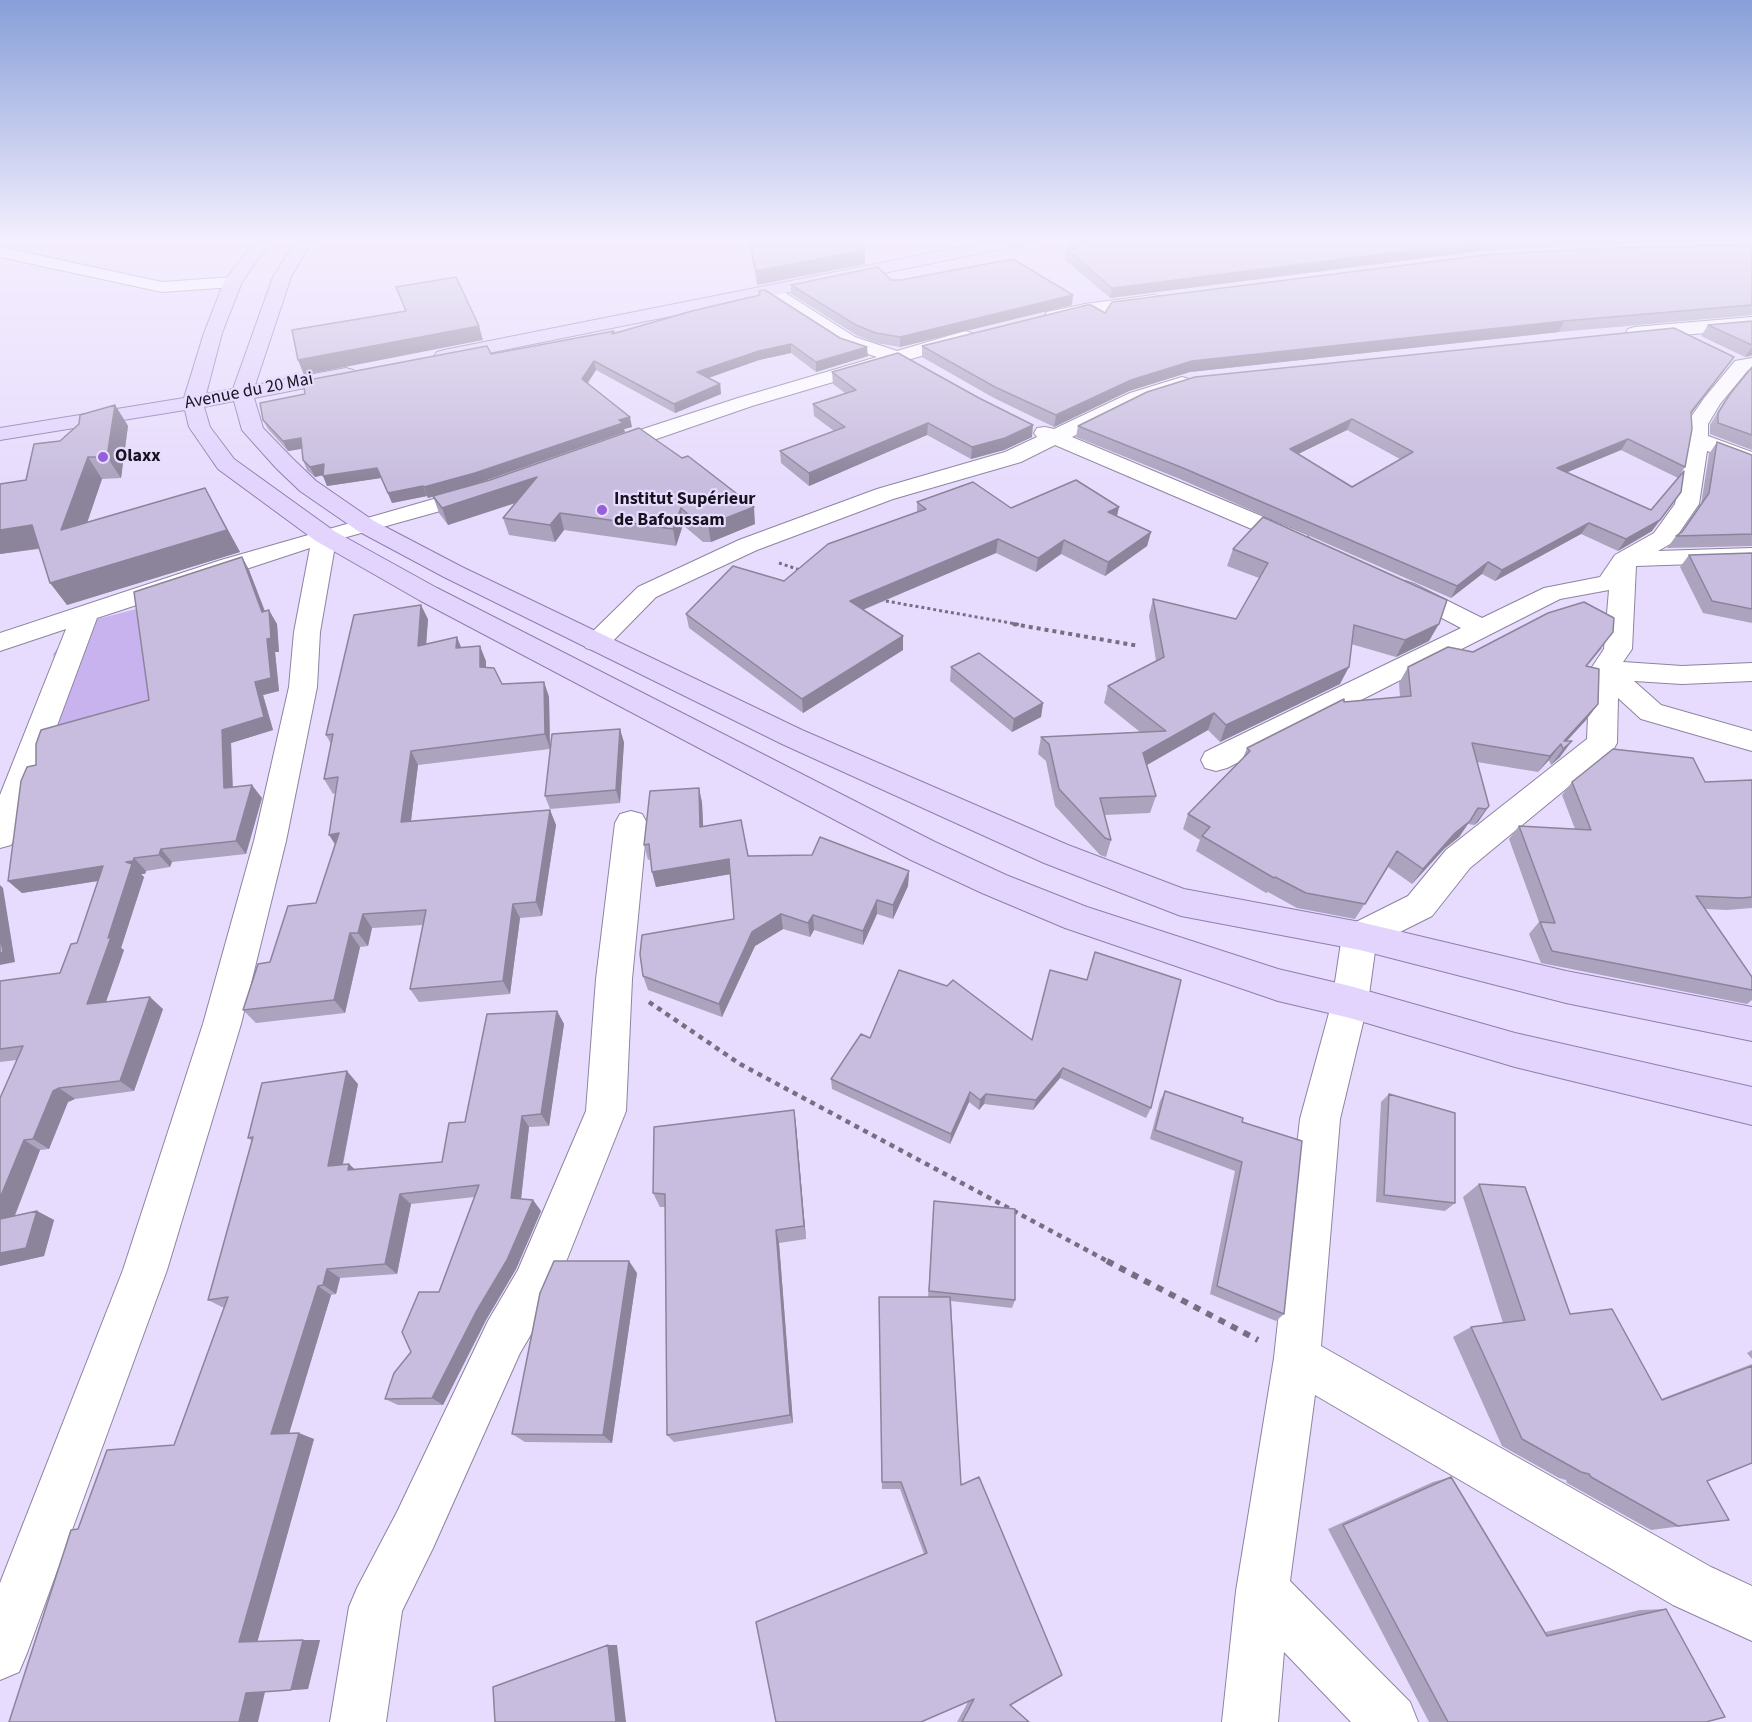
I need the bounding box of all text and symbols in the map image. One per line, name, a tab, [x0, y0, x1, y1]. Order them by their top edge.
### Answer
street label: Avenue du 20 Mai	[183, 369, 315, 415]
place label: Olaxx	[115, 446, 160, 468]
marker: Olaxx	[96, 450, 110, 464]
place label: Institut Supérieur de Bafoussam	[614, 489, 756, 532]
marker: Institut Supérieur de Bafoussam	[595, 503, 609, 517]

